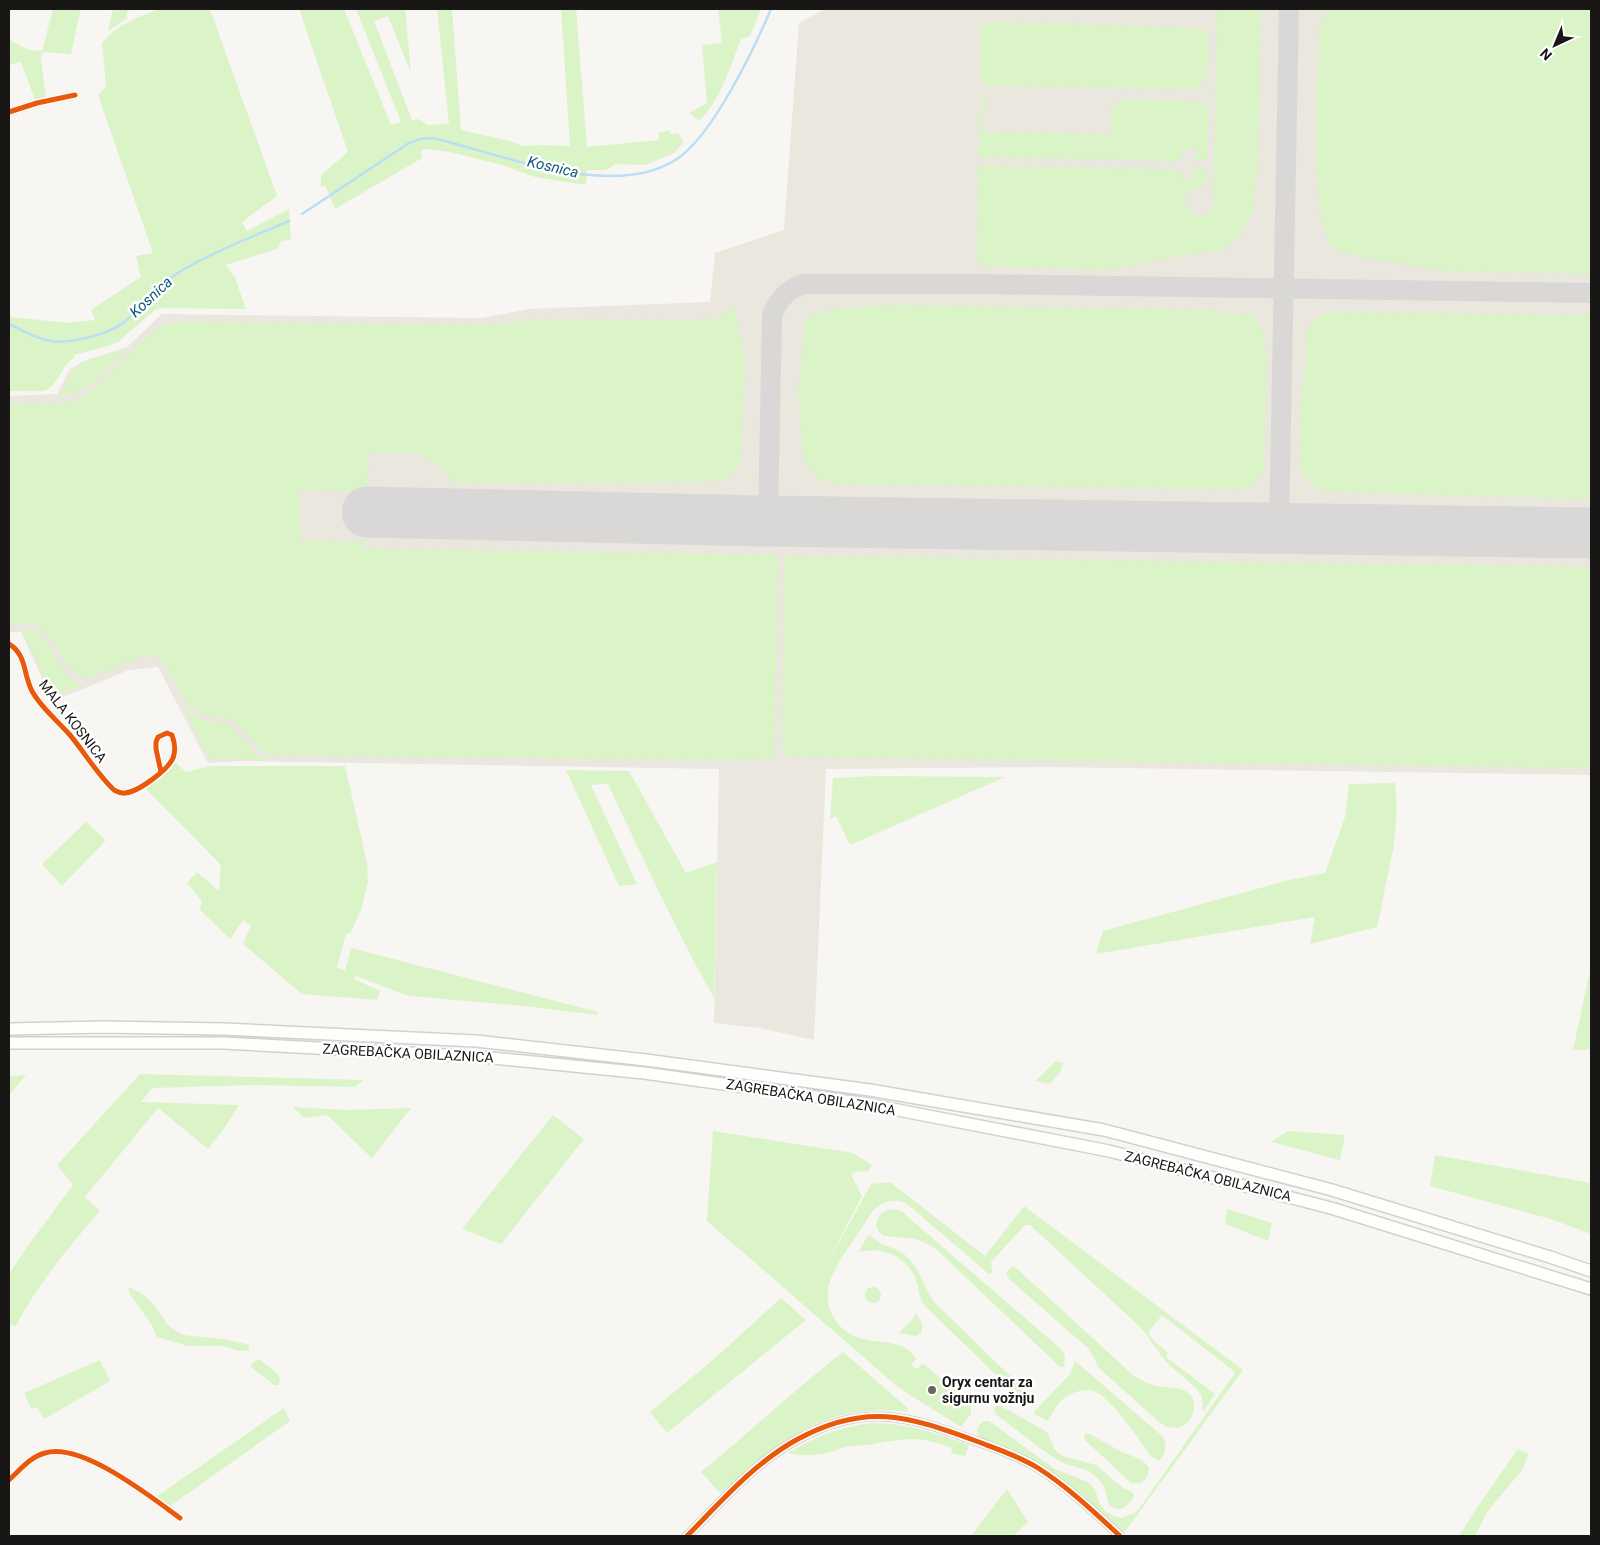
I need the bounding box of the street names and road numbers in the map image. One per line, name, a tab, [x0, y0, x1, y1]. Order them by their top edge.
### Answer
street label: MALA KOSNICA	[36, 677, 110, 765]
street label: ZAGREBAČKA OBILAZNICA	[322, 1040, 494, 1065]
street label: ZAGREBAČKA OBILAZNICA	[725, 1075, 897, 1118]
street label: ZAGREBAČKA OBILAZNICA	[1123, 1147, 1293, 1204]

